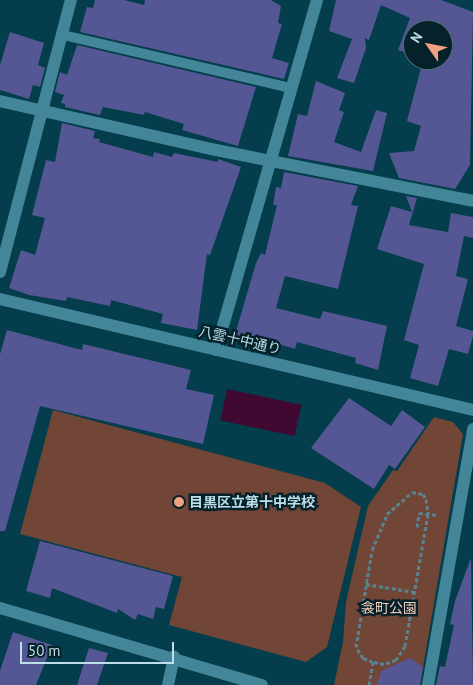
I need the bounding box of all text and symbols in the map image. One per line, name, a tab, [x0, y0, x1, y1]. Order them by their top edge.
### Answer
north arrow	[403, 20, 453, 70]
text: N	[406, 29, 426, 46]
street label: 八雲十中通り	[197, 322, 283, 358]
place label: 目黒区立第十中学校	[189, 494, 315, 510]
marker: 目黒区立第十中学校	[173, 496, 185, 508]
park label: 衾町公園	[361, 600, 417, 616]
scale bar	[22, 632, 176, 664]
text: 50 m	[28, 641, 61, 660]

